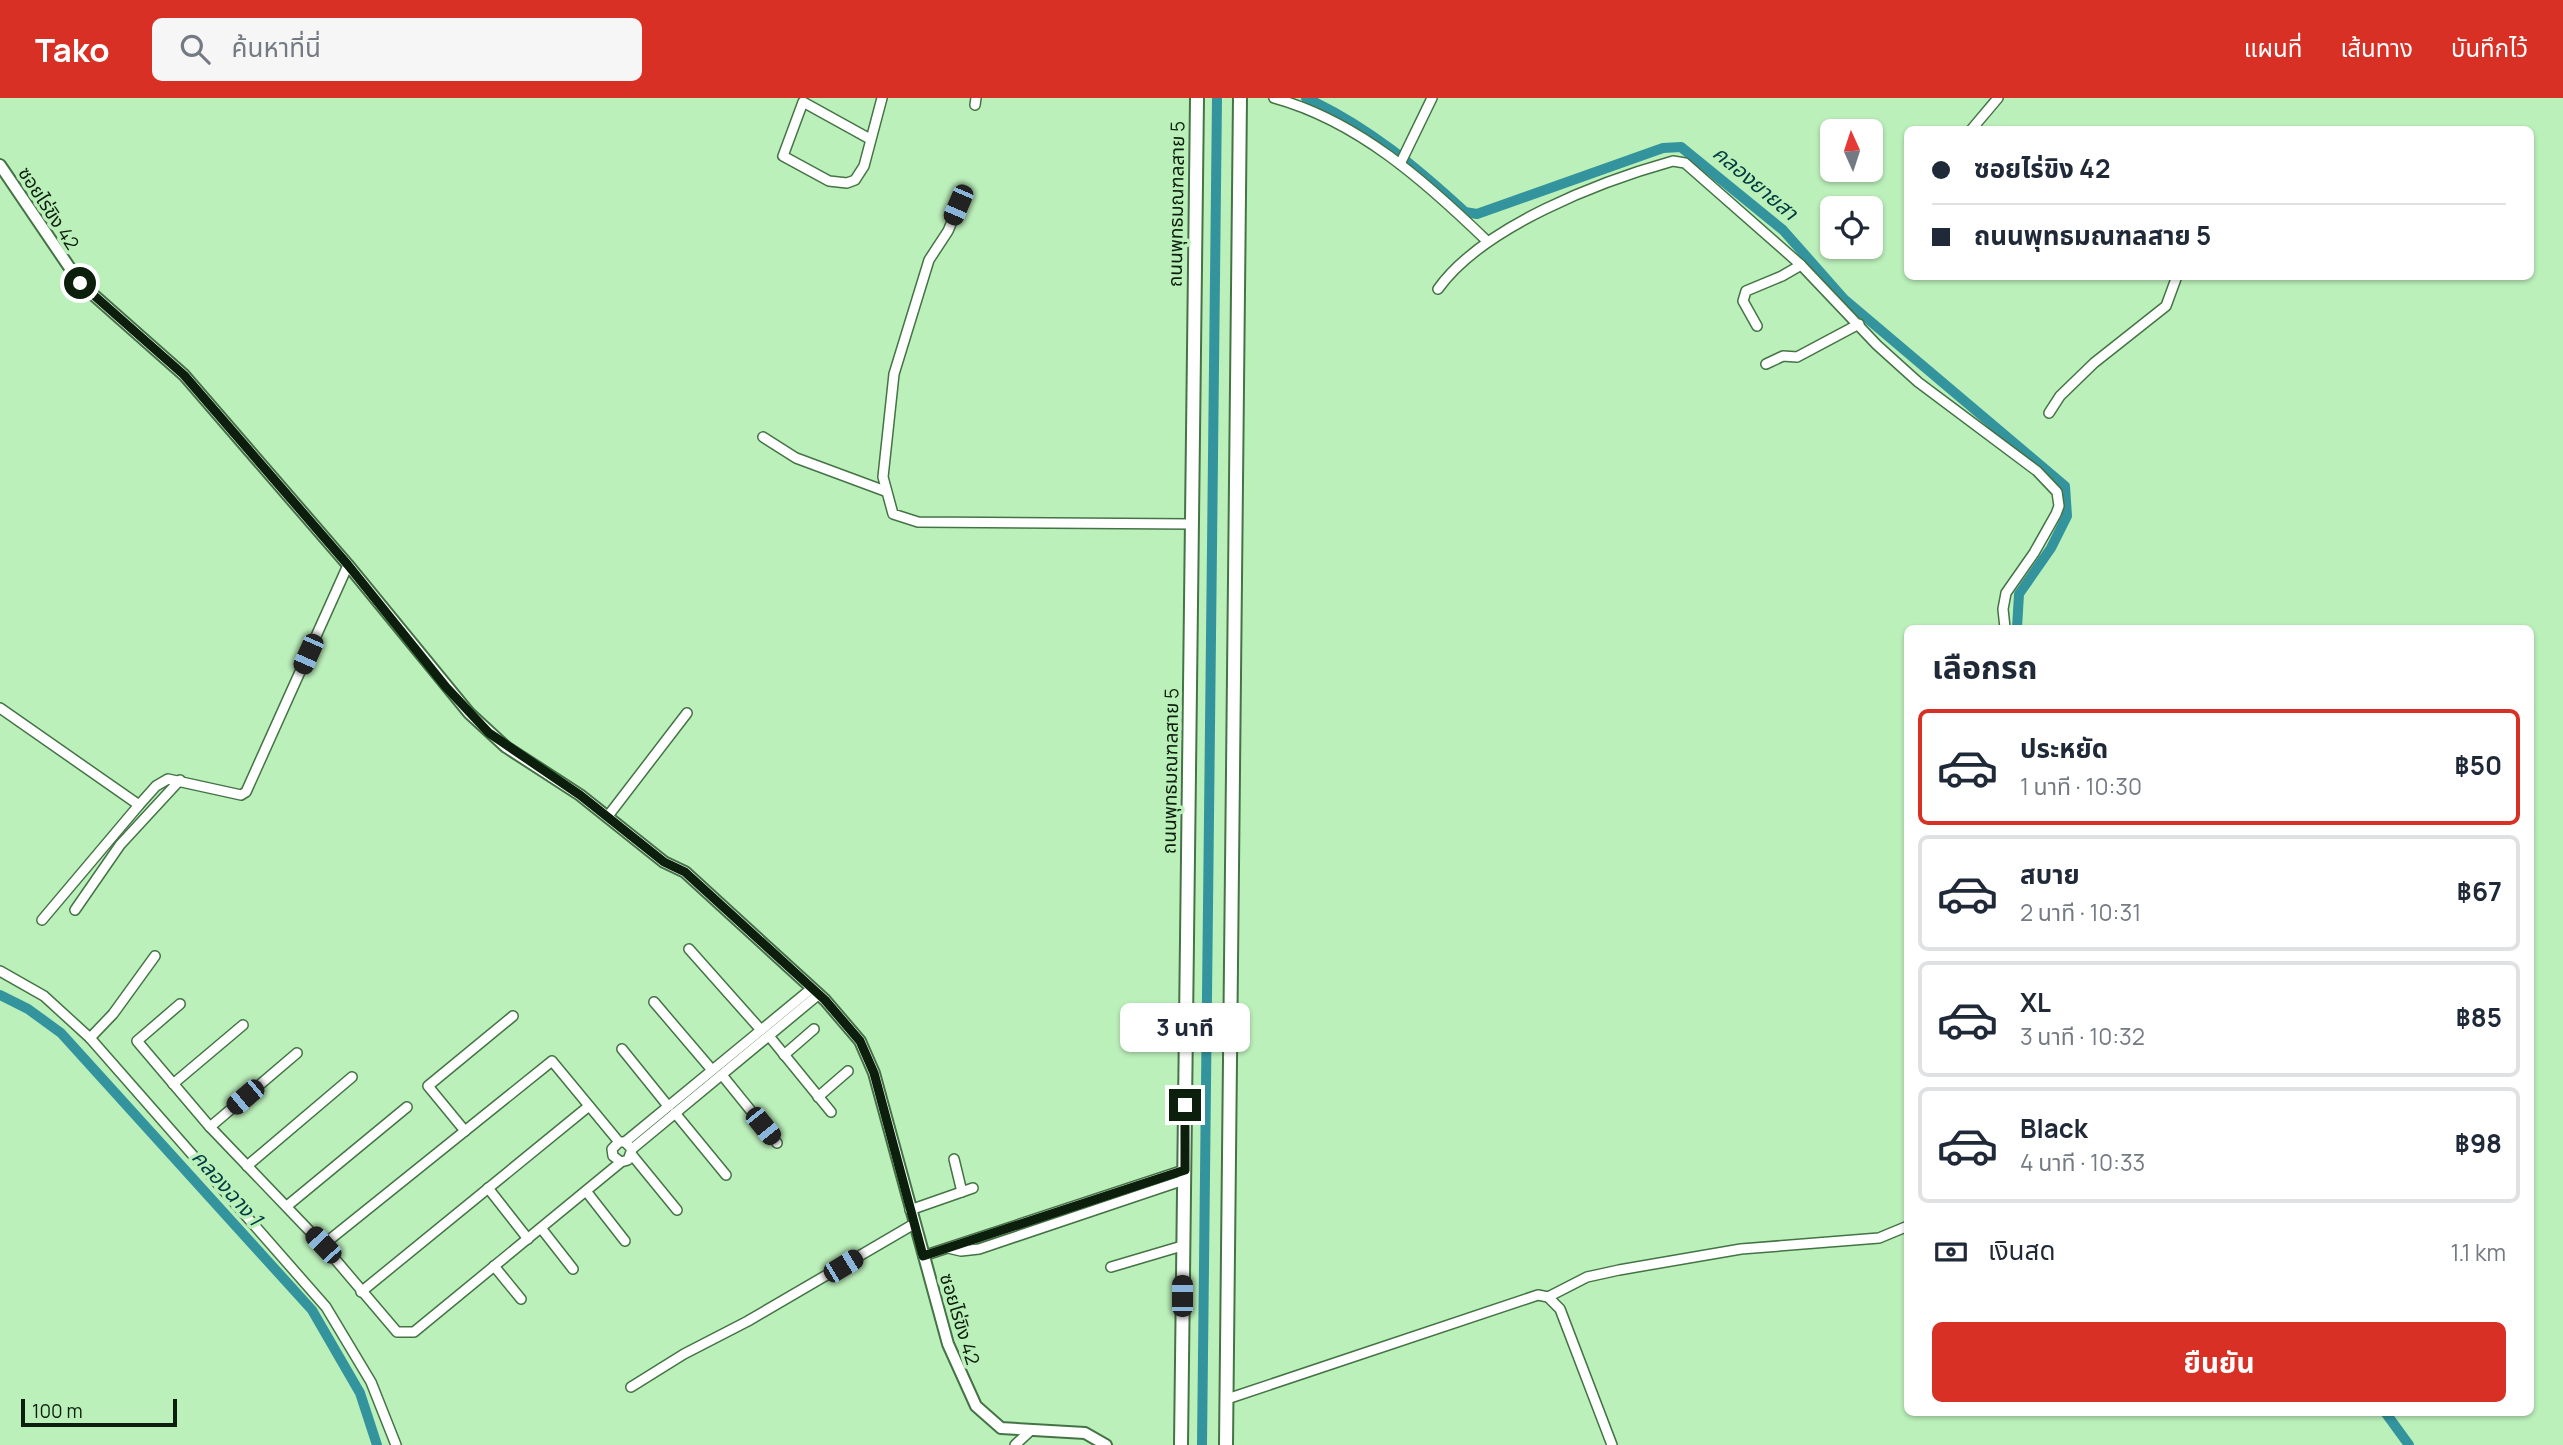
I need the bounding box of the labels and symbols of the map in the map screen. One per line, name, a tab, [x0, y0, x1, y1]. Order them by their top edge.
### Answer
north arrow	[1820, 119, 1883, 182]
street label: ถนนพุทธมณฑลสาย 5	[1162, 121, 1190, 287]
water label: คลองยายสา	[1707, 139, 1805, 227]
street label: ซอยไร่ขิง 42	[12, 161, 86, 255]
car	[941, 182, 976, 228]
route start	[64, 267, 96, 299]
car	[290, 631, 327, 677]
street label: ถนนพุทธมณฑลสาย 5	[1156, 688, 1184, 854]
callout: 3 นาที	[1120, 1004, 1250, 1052]
car	[223, 1075, 268, 1119]
route end	[1169, 1089, 1201, 1121]
car	[742, 1103, 785, 1149]
water label: คลองฉาง 1	[186, 1143, 271, 1233]
car	[301, 1222, 346, 1268]
car	[820, 1246, 867, 1286]
street label: ซอยไร่ขิง 42	[934, 1270, 986, 1368]
car	[1172, 1275, 1193, 1317]
scale bar	[21, 1396, 177, 1428]

